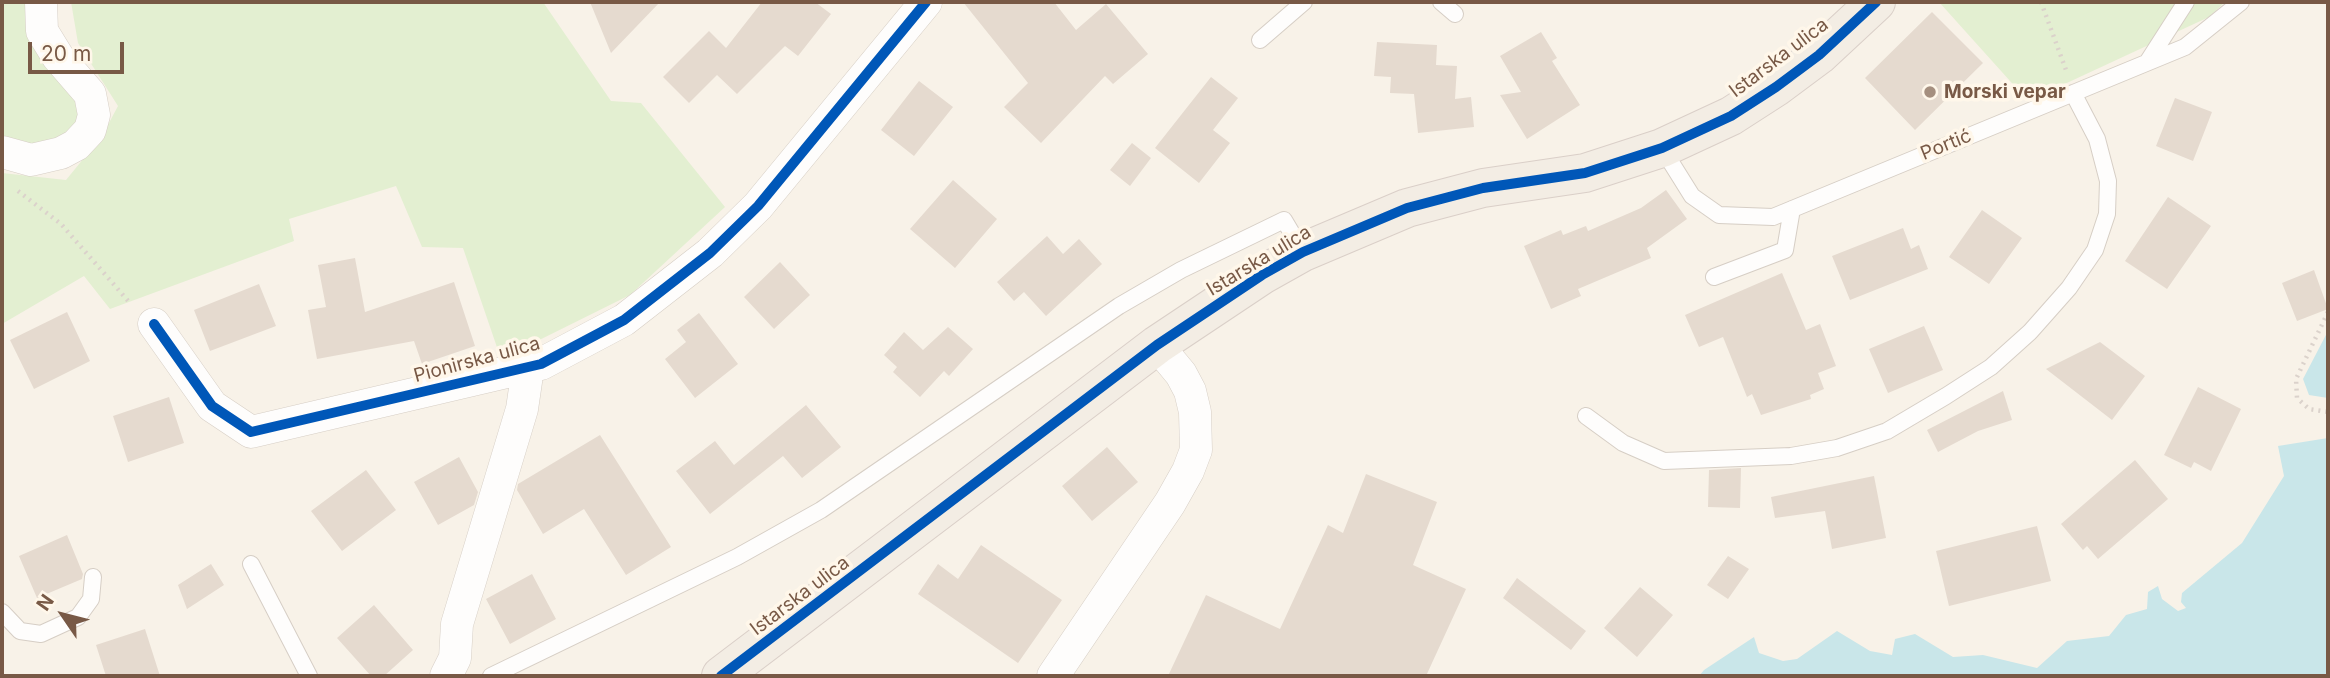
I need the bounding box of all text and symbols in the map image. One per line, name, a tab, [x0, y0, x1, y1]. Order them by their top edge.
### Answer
street label: Istarska ulica	[1725, 13, 1833, 103]
scale bar	[32, 28, 128, 72]
text: 20 m	[41, 41, 91, 66]
place label: Morski vepar	[1944, 81, 2066, 103]
marker: Morski vepar	[1922, 84, 1938, 100]
street label: Portić	[1917, 125, 1975, 165]
street label: Istarska ulica	[1203, 221, 1315, 301]
street label: Pionirska ulica	[411, 332, 543, 388]
street label: Istarska ulica	[746, 551, 854, 641]
north arrow	[28, 580, 98, 650]
text: N	[32, 590, 59, 615]

